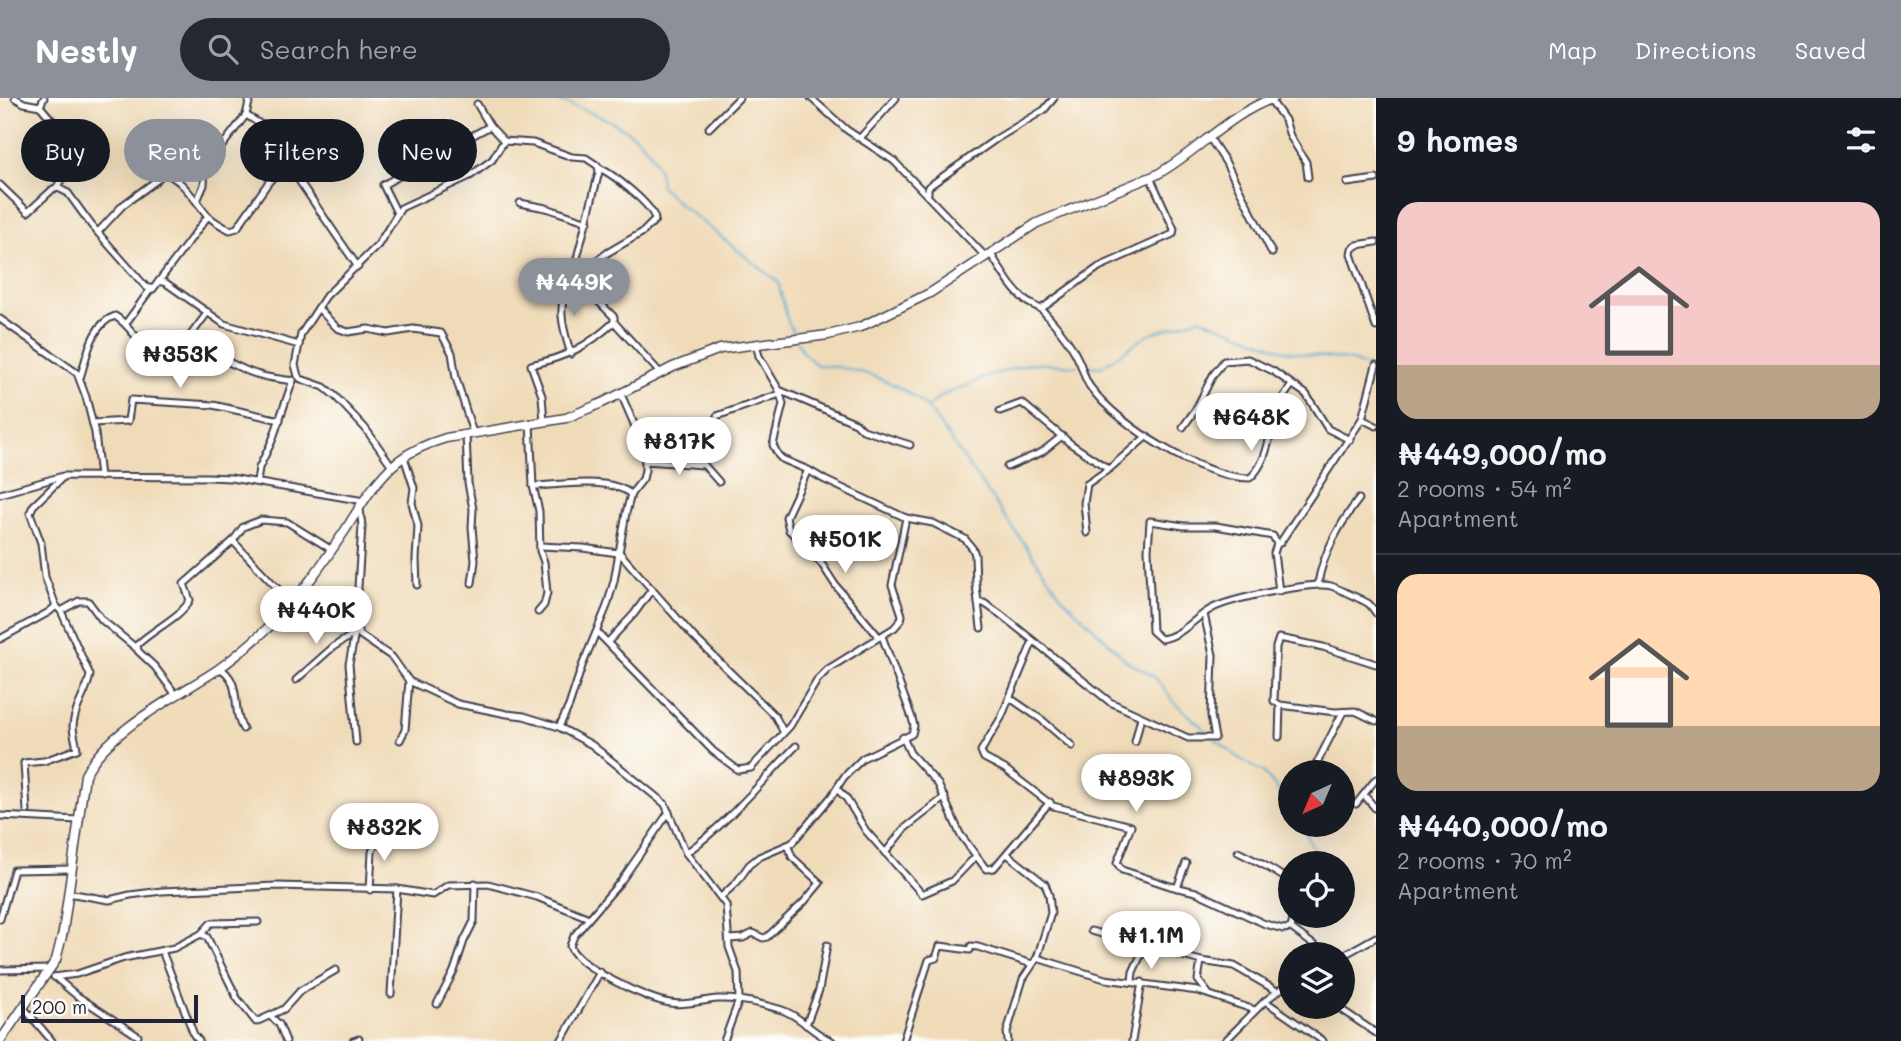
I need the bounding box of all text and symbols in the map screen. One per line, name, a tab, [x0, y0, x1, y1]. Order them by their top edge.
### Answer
search box	[180, 18, 670, 81]
text: Nestly	[35, 28, 138, 71]
icon: search	[204, 30, 242, 68]
text: Search here	[260, 32, 418, 66]
text: Map	[1548, 34, 1597, 65]
text: Directions	[1635, 34, 1757, 65]
text: Saved	[1795, 34, 1866, 65]
chip: Buy	[21, 119, 110, 182]
chip: Rent	[124, 119, 226, 182]
chip: Filters	[240, 119, 364, 182]
chip: New	[378, 119, 477, 182]
text: 9 homes	[1397, 120, 1518, 160]
icon: filters	[1842, 121, 1880, 159]
icon: home	[1576, 248, 1702, 374]
pin: ₦449K	[525, 258, 623, 318]
text: ₦449K	[535, 266, 613, 296]
pin: ₦353K	[131, 330, 229, 390]
text: ₦353K	[142, 338, 218, 368]
pin: ₦648K	[1202, 394, 1300, 453]
text: ₦648K	[1212, 401, 1290, 431]
pin: ₦817K	[630, 418, 728, 477]
text: ₦817K	[642, 425, 716, 455]
text: ₦449,000/mo	[1397, 433, 1607, 473]
text: 2 rooms · 54 m²	[1397, 473, 1572, 503]
text: Apartment	[1397, 503, 1519, 533]
pin: ₦501K	[796, 516, 894, 575]
text: ₦501K	[808, 523, 882, 553]
pin: ₦440K	[267, 587, 365, 646]
text: ₦440K	[276, 594, 356, 624]
icon: home	[1576, 620, 1702, 746]
pin: ₦893K	[1087, 754, 1185, 814]
north arrow	[1278, 760, 1354, 836]
map controls	[1278, 760, 1355, 1019]
text: ₦893K	[1097, 762, 1175, 792]
pin: ₦832K	[335, 804, 433, 863]
text: ₦440,000/mo	[1397, 805, 1608, 845]
text: ₦832K	[346, 811, 422, 841]
text: 2 rooms · 70 m²	[1397, 845, 1572, 875]
button: locate	[1278, 851, 1355, 928]
text: Apartment	[1397, 875, 1519, 905]
pin: ₦1.1M	[1102, 912, 1200, 971]
text: ₦1.1M	[1118, 919, 1184, 949]
button: layers	[1278, 942, 1355, 1019]
scale bar	[21, 992, 198, 1024]
text: 200 m	[32, 994, 87, 1019]

